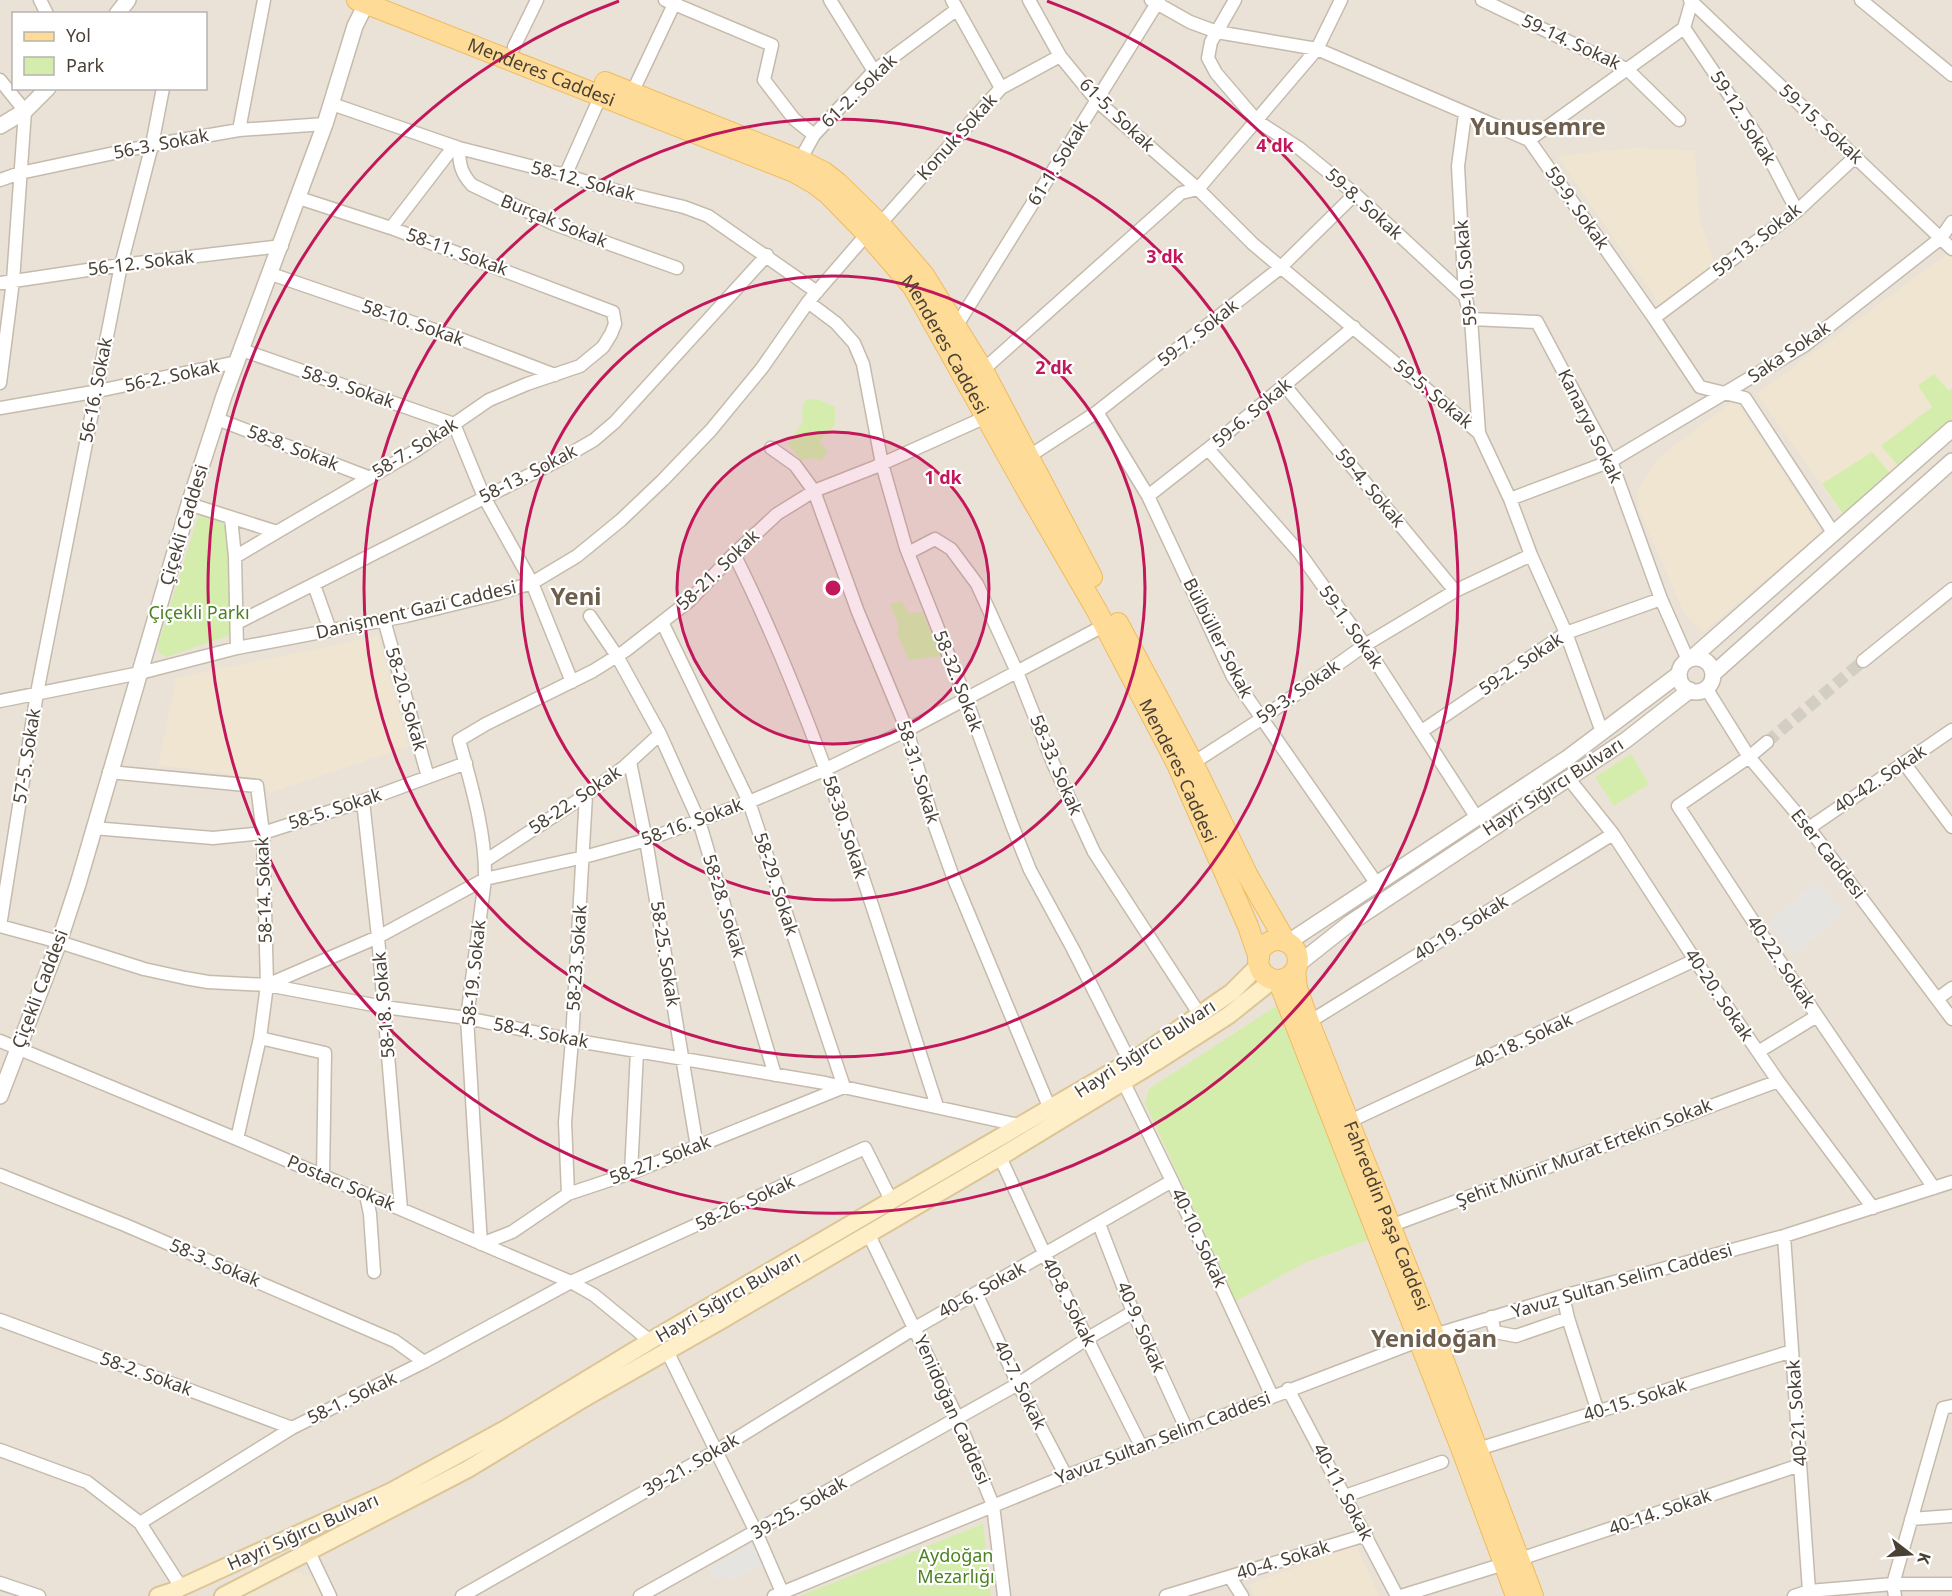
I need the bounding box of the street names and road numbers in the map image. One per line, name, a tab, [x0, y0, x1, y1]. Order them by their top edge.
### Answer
street label: 59-14. Sokak	[1518, 8, 1625, 75]
street label: Menderes Caddesi	[464, 32, 619, 111]
street label: 61-2. Sokak	[815, 48, 902, 132]
street label: 59-12. Sokak	[1705, 66, 1782, 169]
street label: 61-5. Sokak	[1075, 72, 1161, 157]
street label: 59-15. Sokak	[1775, 78, 1869, 169]
street label: Konuk Sokak	[911, 88, 1002, 185]
street label: 61-1. Sokak	[1021, 115, 1093, 210]
street label: 56-3. Sokak	[111, 122, 211, 164]
street label: 58-12. Sokak	[529, 155, 638, 206]
street label: 59-9. Sokak	[1540, 161, 1615, 254]
street label: 59-8. Sokak	[1321, 162, 1409, 245]
street label: Burçak Sokak	[497, 188, 612, 253]
street label: 59-13. Sokak	[1707, 197, 1806, 281]
street label: 59-10. Sokak	[1448, 219, 1482, 327]
street label: 58-11. Sokak	[403, 222, 512, 281]
street label: 56-12. Sokak	[87, 244, 196, 280]
street label: Menderes Caddesi	[896, 269, 995, 418]
street label: 58-10. Sokak	[359, 293, 468, 351]
street label: 59-7. Sokak	[1152, 293, 1243, 371]
street label: Saka Sokak	[1743, 315, 1835, 388]
street label: 56-16. Sokak	[73, 335, 117, 444]
street label: 56-2. Sokak	[122, 353, 222, 397]
street label: 59-5. Sokak	[1389, 353, 1479, 434]
street label: 58-9. Sokak	[299, 359, 398, 413]
street label: Kanarya Sokak	[1553, 365, 1629, 487]
street label: 59-6. Sokak	[1207, 372, 1296, 452]
street label: 58-7. Sokak	[367, 411, 462, 483]
street label: 58-8. Sokak	[244, 419, 343, 476]
street label: 58-13. Sokak	[475, 438, 581, 508]
street label: 59-4. Sokak	[1331, 443, 1411, 532]
street label: Çiçekli Caddesi	[153, 461, 213, 588]
street label: 58-21. Sokak	[671, 523, 764, 615]
street label: Danişment Gazi Caddesi	[313, 574, 518, 644]
street label: Bülbüller Sokak	[1178, 574, 1260, 702]
street label: 59-1. Sokak	[1314, 580, 1389, 673]
street label: 59-2. Sokak	[1474, 626, 1567, 700]
street label: 58-32. Sokak	[929, 627, 989, 735]
street label: 58-20. Sokak	[381, 644, 433, 754]
street label: 59-3. Sokak	[1251, 654, 1344, 729]
street label: Menderes Caddesi	[1134, 694, 1223, 846]
street label: 57-5. Sokak	[7, 706, 45, 805]
street label: 58-33. Sokak	[1025, 711, 1089, 819]
street label: 58-31. Sokak	[892, 717, 946, 827]
street label: Hayri Sığırcı Bulvarı	[1477, 732, 1628, 841]
street label: 40-42. Sokak	[1829, 738, 1931, 818]
street label: 58-22. Sokak	[524, 759, 626, 839]
street label: 58-30. Sokak	[818, 772, 874, 881]
street label: 58-5. Sokak	[285, 782, 385, 834]
street label: 58-16. Sokak	[637, 791, 746, 851]
street label: Eser Caddesi	[1786, 803, 1871, 903]
street label: 58-29. Sokak	[749, 829, 805, 938]
street label: 58-14. Sokak	[249, 836, 277, 944]
street label: 58-28. Sokak	[698, 851, 752, 961]
street label: 40-19. Sokak	[1409, 889, 1512, 966]
street label: 58-25. Sokak	[646, 899, 686, 1009]
street label: 58-23. Sokak	[560, 904, 592, 1012]
street label: 40-22. Sokak	[1742, 911, 1822, 1013]
street label: 58-19. Sokak	[456, 918, 491, 1027]
street label: Çiçekli Caddesi	[5, 926, 73, 1051]
street label: 40-20. Sokak	[1680, 944, 1760, 1046]
street label: 58-18. Sokak	[366, 951, 400, 1059]
street label: Hayri Sığırcı Bulvarı	[1069, 994, 1220, 1103]
street label: 40-18. Sokak	[1469, 1007, 1576, 1073]
street label: 58-4. Sokak	[492, 1011, 591, 1053]
street label: Şehit Münir Murat Ertekin Sokak	[1452, 1092, 1715, 1212]
street label: Fahreddin Paşa Caddesi	[1339, 1117, 1436, 1314]
street label: 58-27. Sokak	[606, 1129, 714, 1189]
street label: Postacı Sokak	[284, 1149, 399, 1216]
street label: 58-26. Sokak	[691, 1169, 798, 1235]
street label: 40-10. Sokak	[1167, 1184, 1233, 1291]
street label: 58-3. Sokak	[166, 1232, 265, 1292]
street label: Yavuz Sultan Selim Caddesi	[1508, 1237, 1735, 1323]
street label: Hayri Sığırcı Bulvarı	[651, 1245, 804, 1347]
street label: 40-8. Sokak	[1037, 1253, 1103, 1350]
street label: 40-6. Sokak	[934, 1255, 1030, 1323]
street label: 40-9. Sokak	[1112, 1278, 1172, 1376]
street label: Yenidoğan Caddesi	[909, 1331, 997, 1488]
street label: 40-7. Sokak	[989, 1336, 1053, 1433]
street label: 58-2. Sokak	[97, 1345, 196, 1401]
street label: 40-21. Sokak	[1780, 1359, 1812, 1467]
street label: 58-1. Sokak	[303, 1365, 400, 1429]
street label: 40-15. Sokak	[1580, 1372, 1690, 1426]
street label: Yavuz Sultan Selim Caddesi	[1052, 1385, 1274, 1489]
street label: 39-21. Sokak	[638, 1427, 743, 1501]
street label: 40-11. Sokak	[1308, 1439, 1380, 1545]
street label: 39-25. Sokak	[746, 1470, 851, 1544]
street label: 40-14. Sokak	[1605, 1482, 1714, 1540]
street label: Hayri Sığırcı Bulvarı	[223, 1487, 382, 1575]
street label: 40-4. Sokak	[1233, 1533, 1333, 1585]

